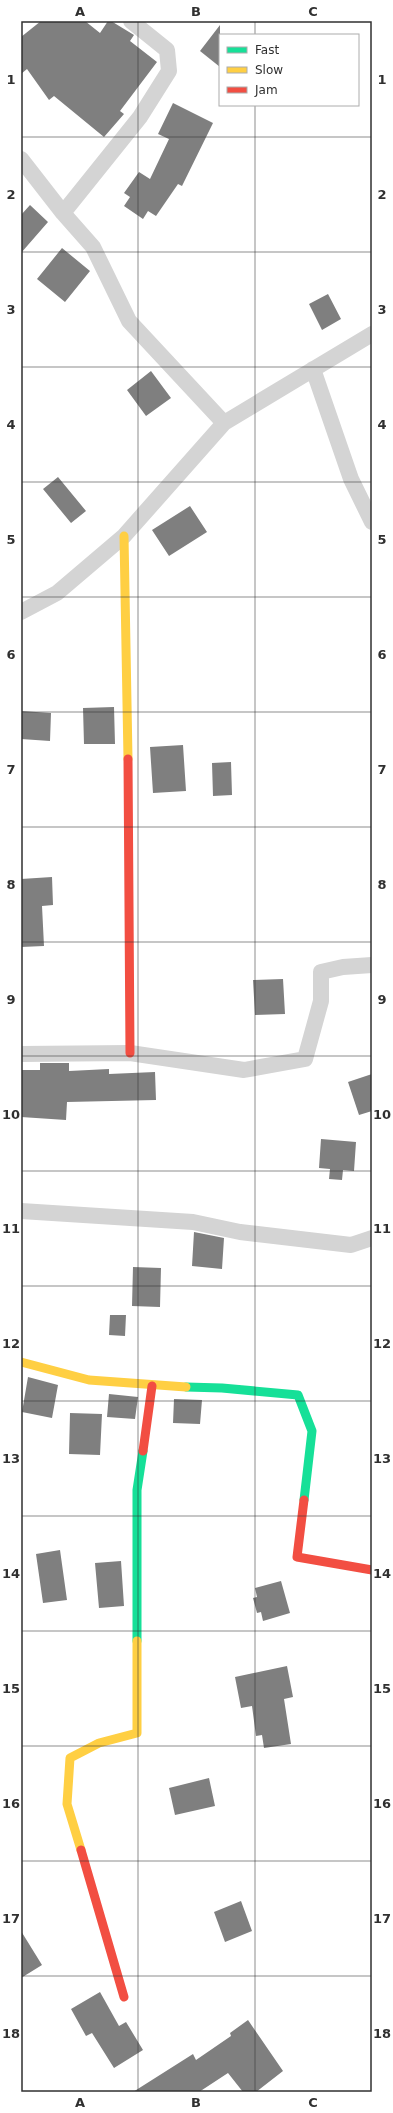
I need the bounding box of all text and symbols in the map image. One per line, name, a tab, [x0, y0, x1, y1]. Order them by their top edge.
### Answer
text: A	[75, 4, 85, 19]
text: B	[191, 4, 201, 19]
text: C	[308, 4, 318, 19]
legend	[219, 34, 359, 106]
text: Fast	[255, 43, 279, 57]
text: Slow	[255, 63, 283, 77]
text: 1	[6, 72, 16, 87]
text: 1	[377, 72, 387, 87]
text: Jam	[254, 83, 278, 97]
text: 2	[6, 187, 16, 202]
text: 2	[377, 187, 387, 202]
text: 3	[6, 302, 16, 317]
text: 3	[377, 302, 387, 317]
text: 4	[6, 417, 16, 432]
text: 4	[377, 417, 387, 432]
text: 5	[6, 532, 16, 547]
text: 5	[377, 532, 387, 547]
text: 6	[6, 647, 16, 662]
text: 6	[377, 647, 387, 662]
text: 7	[6, 762, 16, 777]
text: 7	[377, 762, 387, 777]
text: 8	[6, 877, 16, 892]
text: 8	[377, 877, 387, 892]
text: 9	[6, 992, 16, 1007]
text: 9	[377, 992, 387, 1007]
text: 10	[2, 1107, 20, 1122]
text: 10	[373, 1107, 391, 1122]
text: 11	[2, 1221, 20, 1236]
text: 11	[373, 1221, 391, 1236]
text: 12	[2, 1336, 20, 1351]
text: 12	[373, 1336, 391, 1351]
text: 13	[2, 1451, 20, 1466]
text: 13	[373, 1451, 391, 1466]
text: 14	[2, 1566, 20, 1581]
text: 14	[373, 1566, 391, 1581]
text: 15	[2, 1681, 20, 1696]
text: 15	[373, 1681, 391, 1696]
text: 16	[2, 1796, 20, 1811]
text: 16	[373, 1796, 391, 1811]
text: 17	[2, 1911, 20, 1926]
text: 17	[373, 1911, 391, 1926]
text: 18	[2, 2026, 20, 2041]
text: 18	[373, 2026, 391, 2041]
text: A	[75, 2095, 85, 2110]
text: B	[191, 2095, 201, 2110]
text: C	[308, 2095, 318, 2110]

